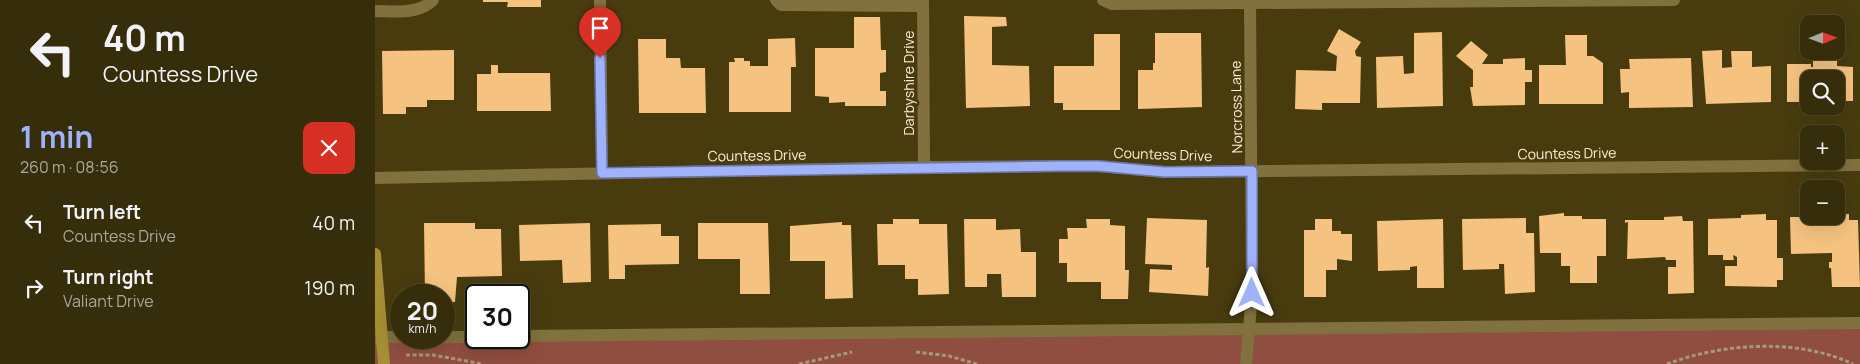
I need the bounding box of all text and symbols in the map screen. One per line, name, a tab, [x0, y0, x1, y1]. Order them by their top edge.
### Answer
pin	[579, 7, 621, 58]
text: 40 m	[103, 14, 186, 62]
icon: arrive	[586, 14, 614, 42]
north arrow	[1800, 15, 1845, 60]
map controls	[1800, 15, 1845, 225]
icon: left	[20, 20, 85, 85]
street label: Darbyshire Drive	[899, 30, 918, 136]
text: Countess Drive	[103, 59, 258, 89]
street label: Norcross Lane	[1226, 61, 1246, 153]
button: search	[1800, 70, 1845, 115]
text: 1 min	[20, 116, 93, 157]
button: close	[303, 122, 355, 174]
button: +	[1800, 125, 1845, 170]
street label: Countess Drive	[1113, 143, 1213, 165]
street label: Countess Drive	[1518, 143, 1616, 163]
street label: Countess Drive	[708, 145, 806, 165]
text: 260 m · 08:56	[20, 156, 119, 178]
button: −	[1800, 180, 1845, 225]
text: Turn left	[63, 199, 141, 225]
icon: left	[20, 209, 48, 237]
text: 40 m	[312, 210, 355, 236]
text: Countess Drive	[63, 225, 176, 247]
text: Turn right	[63, 264, 153, 290]
position arrow	[1225, 266, 1277, 318]
icon: right	[20, 274, 48, 302]
text: 190 m	[304, 275, 355, 301]
speed limit sign: 30	[465, 284, 530, 349]
text: Valiant Drive	[63, 290, 154, 312]
text: 20	[407, 293, 438, 328]
text: km/h	[409, 320, 436, 337]

